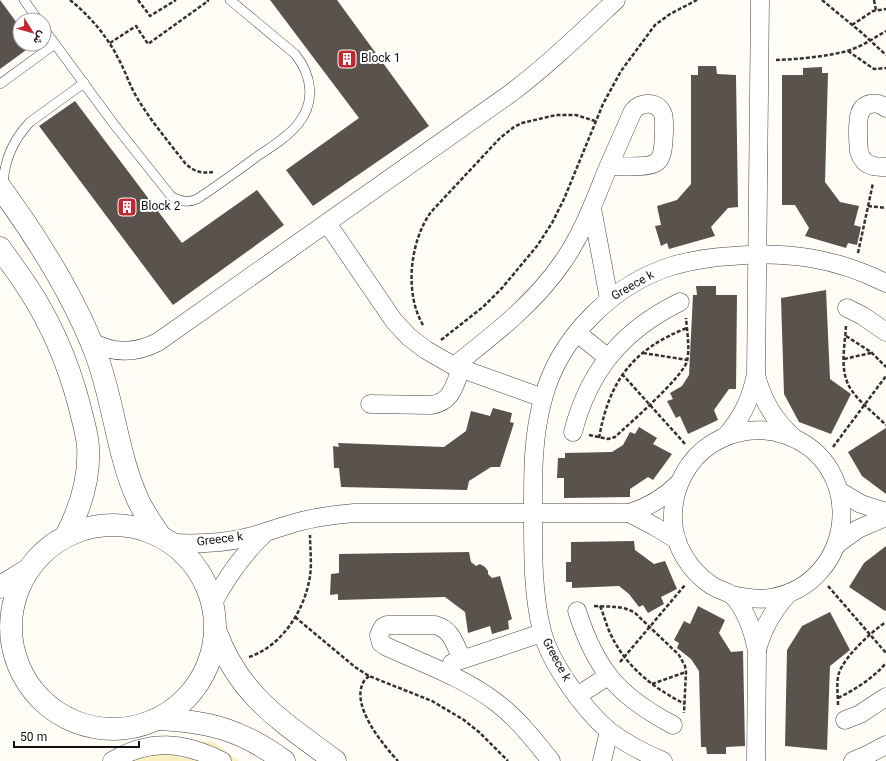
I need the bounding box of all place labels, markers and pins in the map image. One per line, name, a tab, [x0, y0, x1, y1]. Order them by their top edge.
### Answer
building icon: Block 1	[336, 48, 358, 70]
place label: Block 1	[361, 50, 401, 68]
building icon: Block 2	[116, 196, 138, 218]
place label: Block 2	[141, 198, 181, 216]

